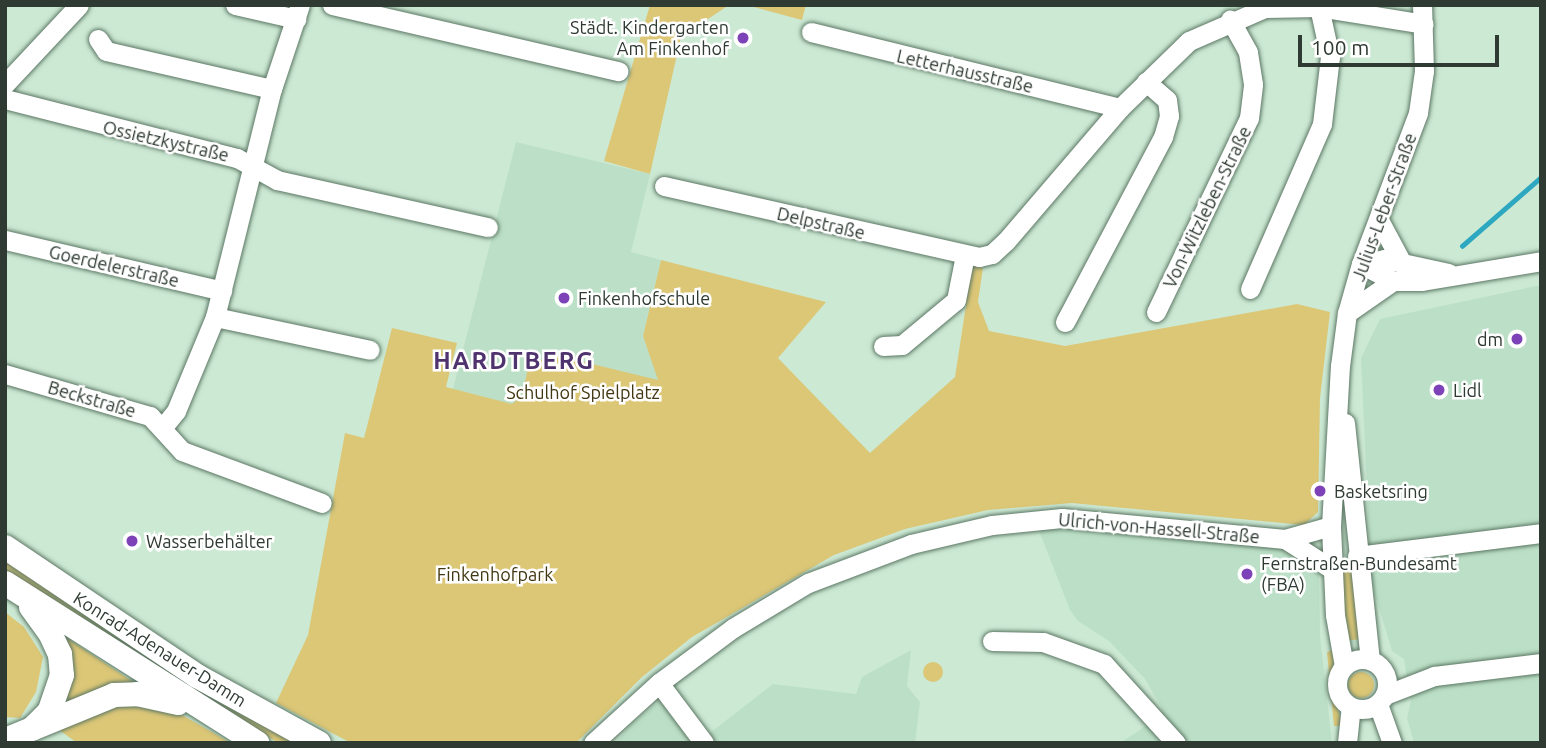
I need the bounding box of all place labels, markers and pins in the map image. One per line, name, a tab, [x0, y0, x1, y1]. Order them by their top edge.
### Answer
place label: Städt. Kindergarten Am Finkenhof	[570, 17, 729, 60]
marker: Städt. Kindergarten Am Finkenhof	[735, 30, 751, 46]
place label: Finkenhofschule	[578, 287, 710, 309]
marker: Finkenhofschule	[556, 290, 572, 306]
place label: dm	[1477, 328, 1503, 350]
marker: dm	[1509, 331, 1525, 347]
place label: Lidl	[1453, 379, 1482, 401]
marker: Lidl	[1431, 382, 1447, 398]
place label: Basketsring	[1334, 480, 1428, 502]
marker: Basketsring	[1312, 483, 1328, 499]
place label: Wasserbehälter	[146, 530, 272, 552]
marker: Wasserbehälter	[124, 533, 140, 549]
place label: Fernstraßen-Bundesamt (FBA)	[1261, 553, 1457, 596]
marker: Fernstraßen-Bundesamt (FBA)	[1239, 566, 1255, 582]

